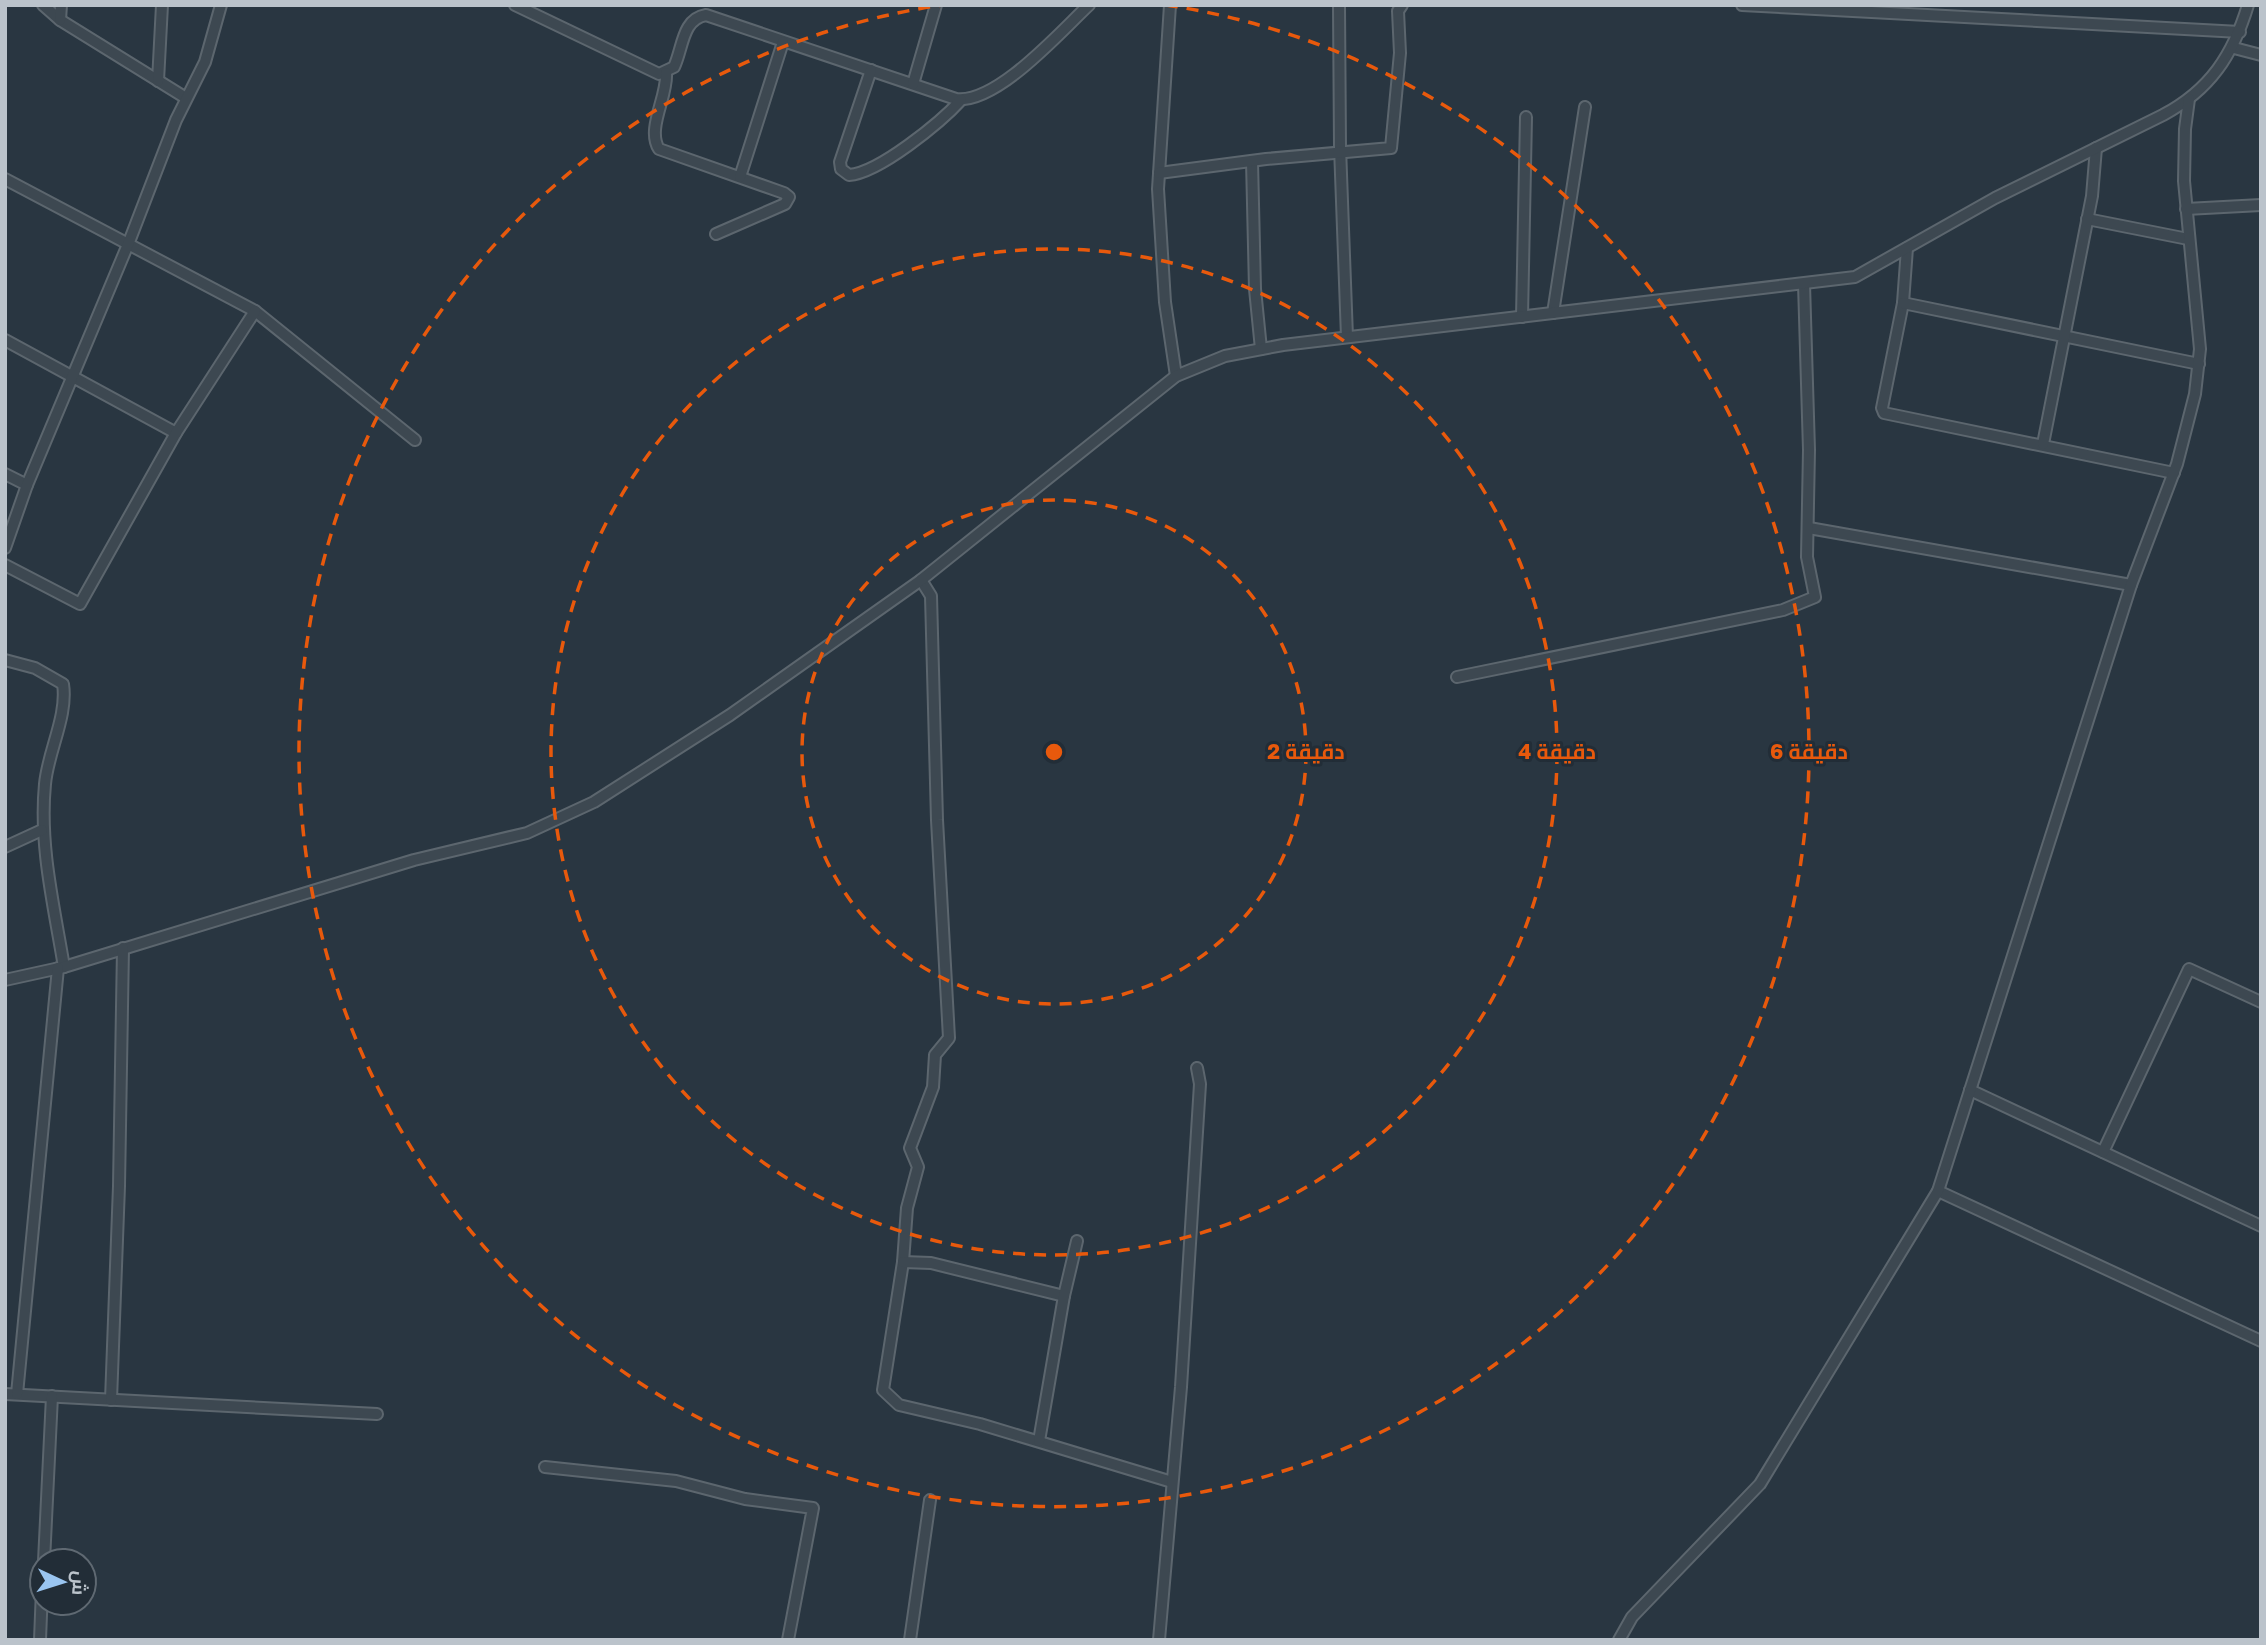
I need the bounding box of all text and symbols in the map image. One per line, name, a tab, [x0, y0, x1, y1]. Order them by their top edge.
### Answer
text: 2 دقيقة	[1267, 738, 1345, 764]
text: 4 دقيقة	[1518, 738, 1596, 764]
text: 6 دقيقة	[1770, 738, 1848, 764]
centre of rings	[1042, 740, 1066, 764]
north arrow	[28, 1547, 98, 1617]
text: ش	[67, 1570, 93, 1596]

